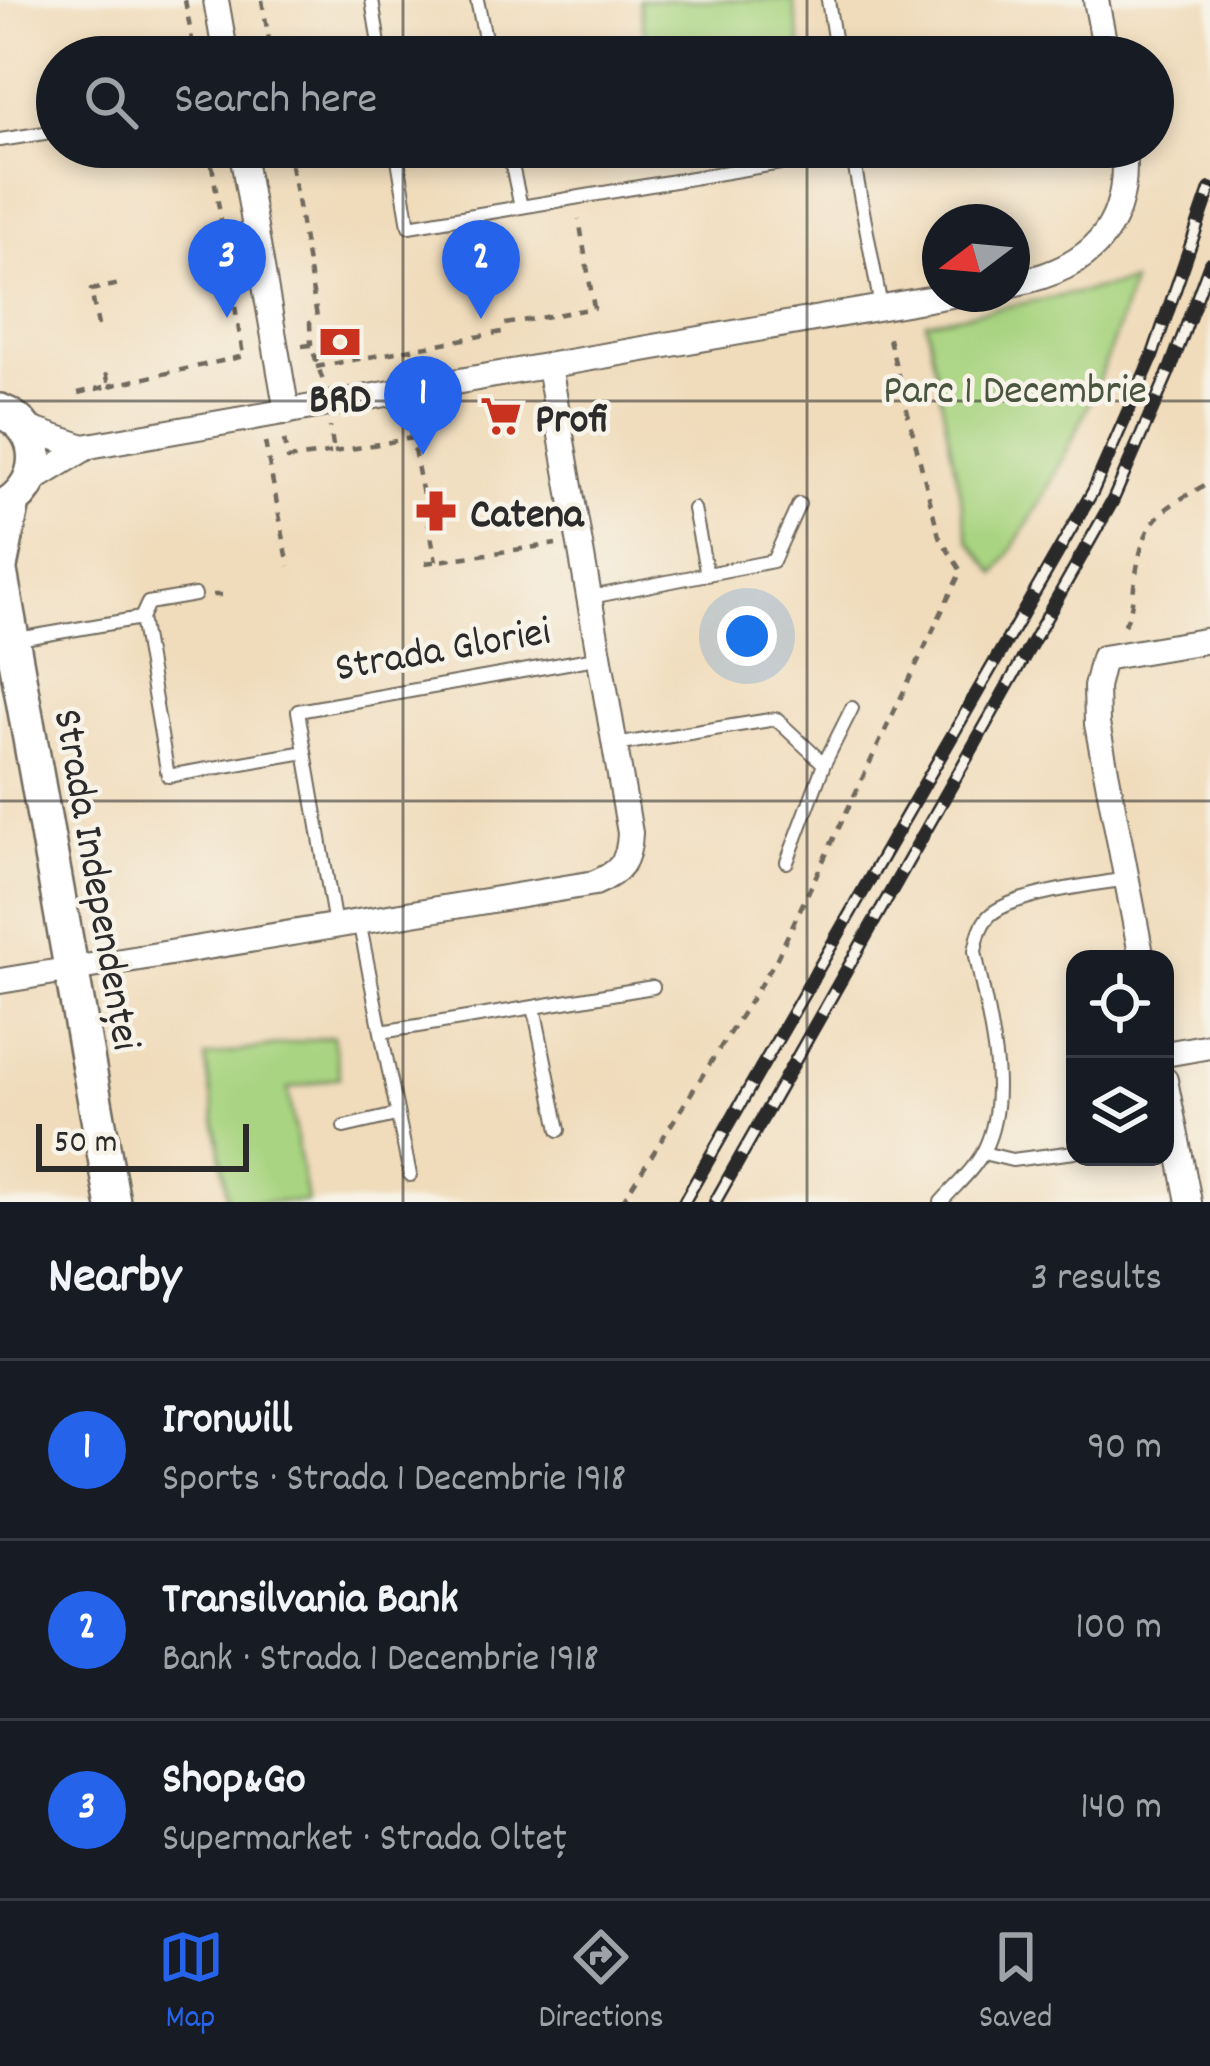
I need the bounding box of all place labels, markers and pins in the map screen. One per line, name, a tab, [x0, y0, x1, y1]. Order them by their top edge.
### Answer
pin: 3	[188, 219, 266, 318]
pin: 2	[442, 220, 520, 319]
bank icon: BRD	[317, 319, 363, 365]
pin: 1	[384, 356, 462, 455]
place label: BRD	[309, 373, 371, 433]
supermarket icon: Profi	[478, 393, 524, 439]
place label: Profi	[535, 393, 608, 453]
pharmacy icon: Catena	[413, 488, 459, 534]
place label: Catena	[470, 488, 585, 548]

